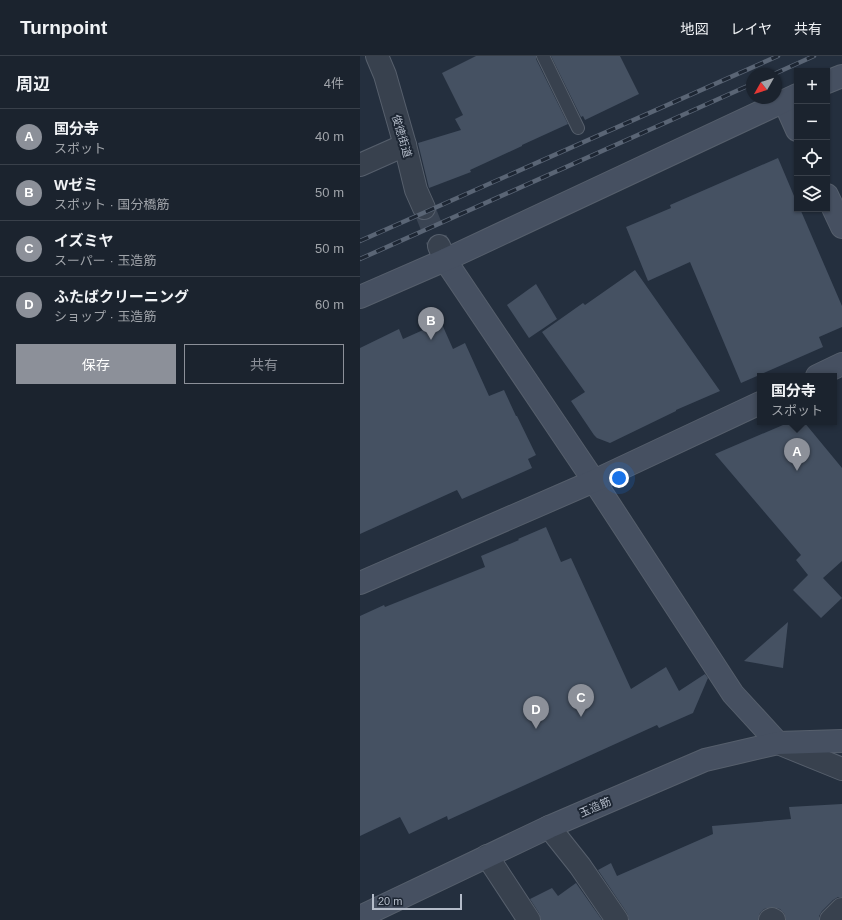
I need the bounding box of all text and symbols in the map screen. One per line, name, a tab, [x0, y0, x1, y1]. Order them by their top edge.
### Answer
text: Turnpoint	[20, 17, 107, 38]
text: 地図	[680, 21, 708, 37]
text: レイヤ	[730, 21, 772, 37]
text: 共有	[794, 21, 822, 37]
north arrow	[746, 68, 782, 104]
map controls	[794, 68, 830, 212]
button: +	[794, 68, 830, 104]
text: 周辺	[16, 75, 50, 94]
text: 4件	[324, 76, 344, 91]
button: −	[794, 104, 830, 140]
street label: 俊徳街道	[390, 113, 414, 159]
text: 国分寺	[54, 120, 99, 137]
text: A	[24, 129, 34, 144]
text: 40 m	[315, 129, 344, 144]
button: locate	[794, 140, 830, 176]
text: スポット	[54, 141, 106, 156]
text: Wゼミ	[54, 176, 98, 193]
button: layers	[794, 176, 830, 212]
text: B	[24, 185, 34, 200]
text: 50 m	[315, 185, 344, 200]
text: スポット · 国分橋筋	[54, 197, 170, 212]
text: イズミヤ	[54, 232, 114, 249]
text: C	[24, 241, 34, 256]
text: 50 m	[315, 241, 344, 256]
text: スーパー · 玉造筋	[54, 253, 156, 268]
text: ふたばクリーニング	[54, 288, 189, 305]
text: D	[24, 297, 34, 312]
text: 60 m	[315, 297, 344, 312]
pin: B	[418, 307, 444, 340]
text: ショップ · 玉造筋	[54, 309, 157, 324]
button: 保存	[16, 344, 176, 384]
button: 共有	[184, 344, 344, 384]
popup	[757, 373, 837, 425]
text: 国分寺	[771, 382, 816, 399]
text: スポット	[771, 403, 823, 418]
pin: A	[784, 438, 810, 471]
your location	[609, 468, 629, 488]
pin: C	[568, 684, 594, 717]
pin: D	[523, 696, 549, 729]
street label: 玉造筋	[577, 795, 613, 819]
scale bar	[372, 892, 462, 911]
text: 20 m	[378, 895, 402, 907]

